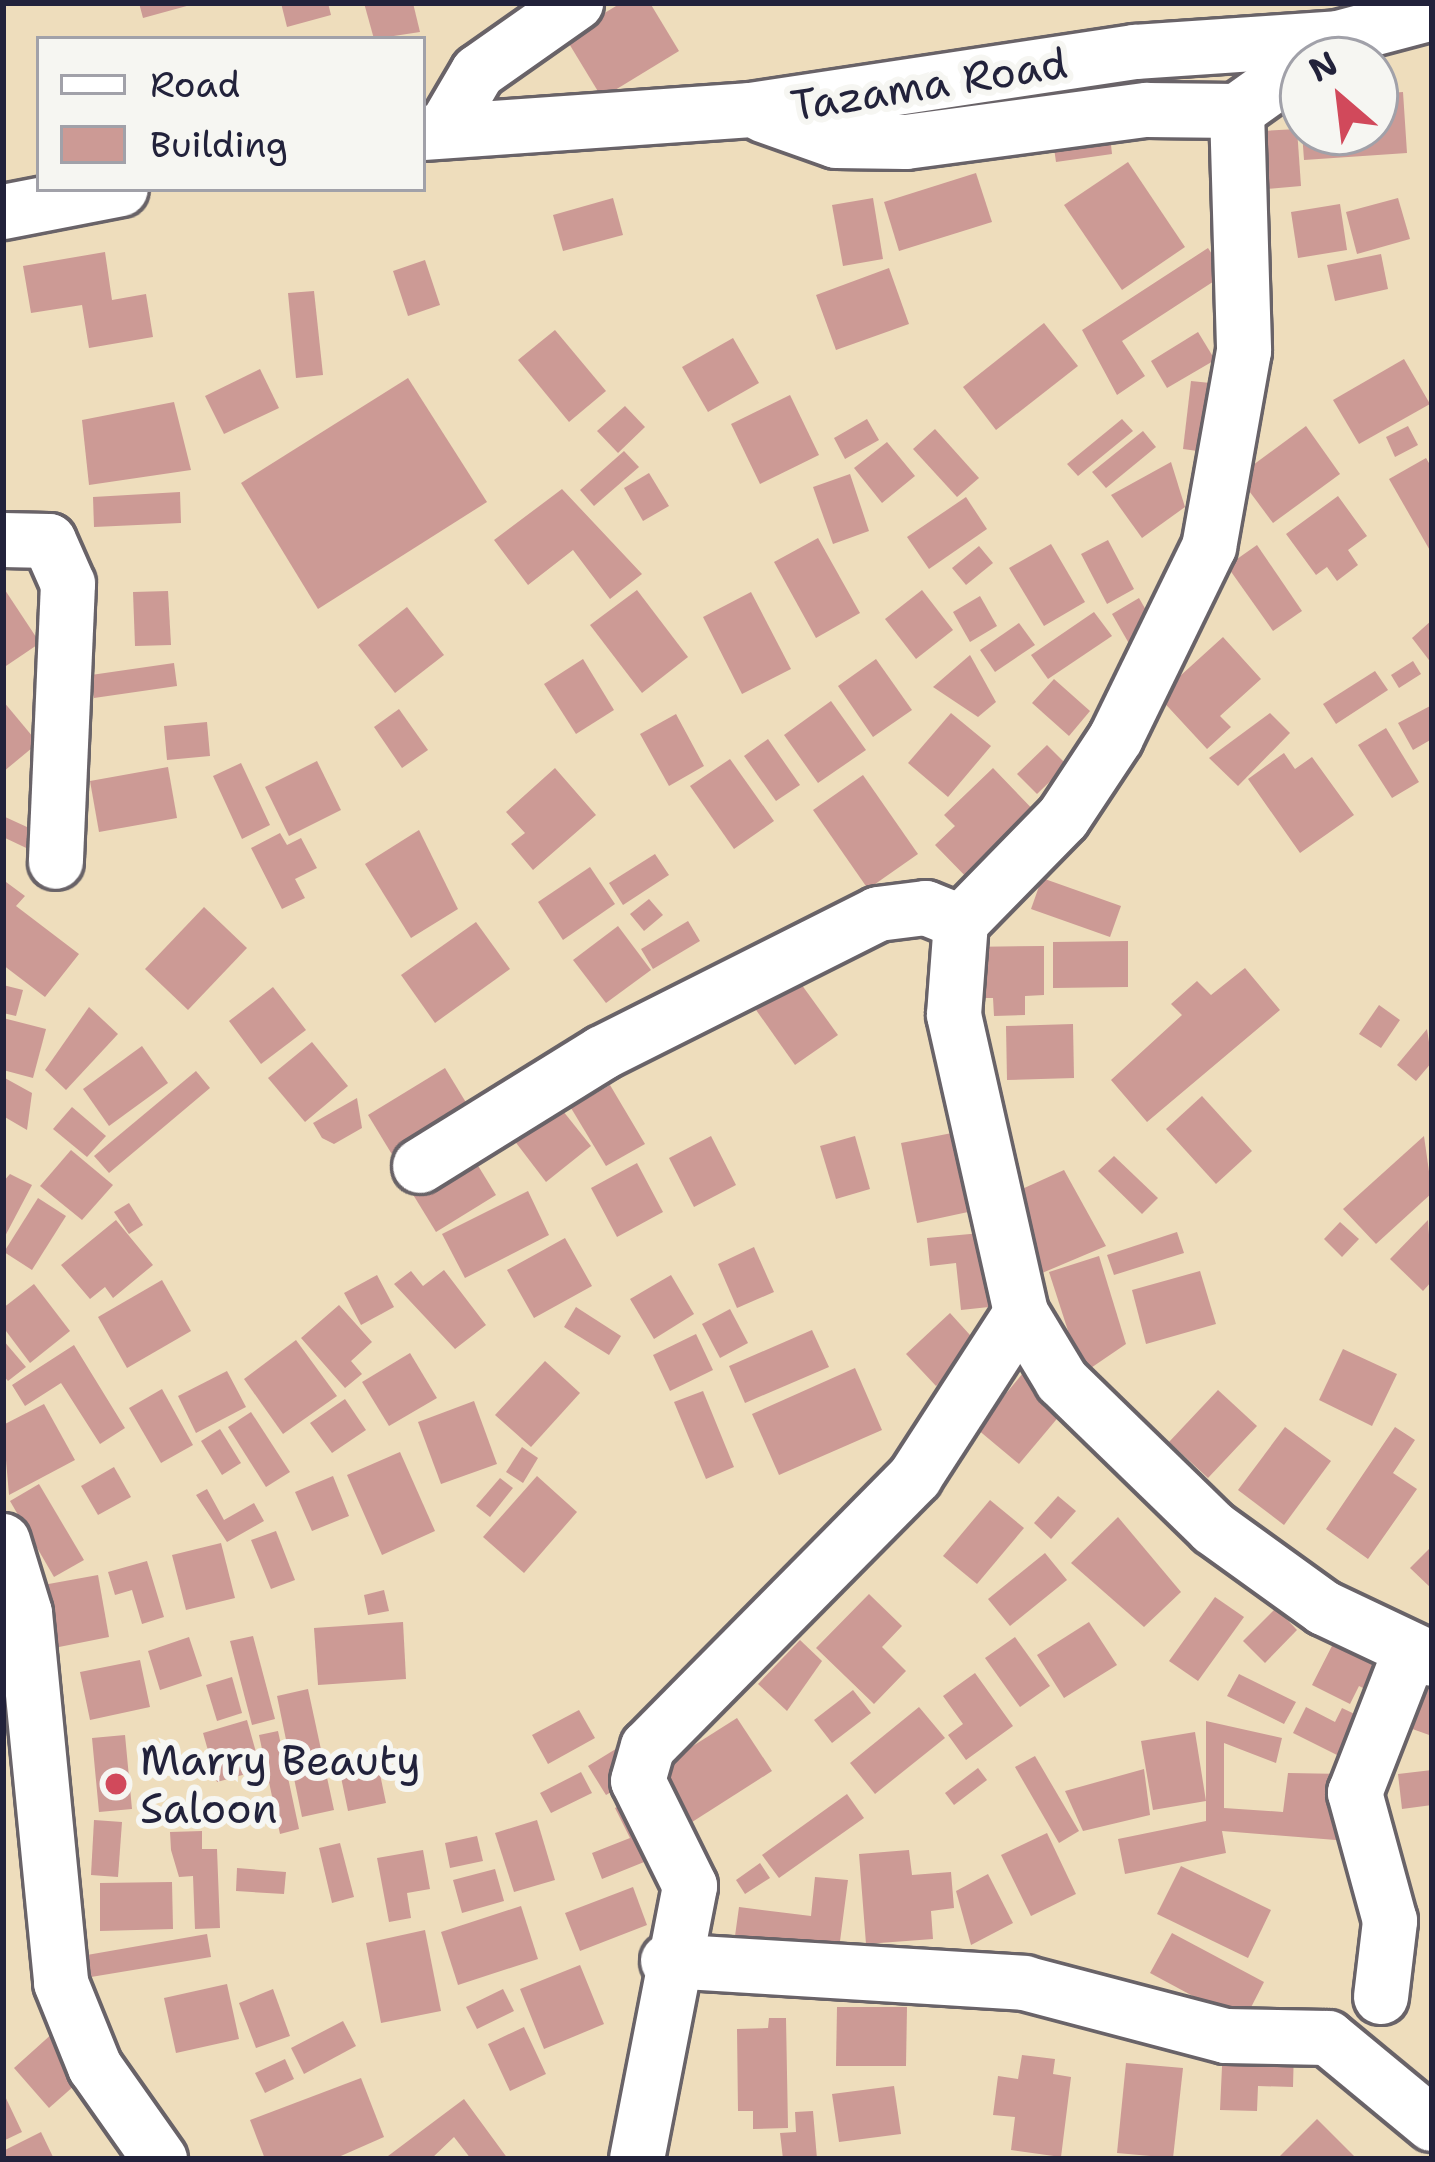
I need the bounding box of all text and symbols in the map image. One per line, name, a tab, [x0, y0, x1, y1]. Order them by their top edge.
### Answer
legend	[36, 36, 426, 192]
north arrow	[1279, 36, 1399, 156]
street label: Tazama Road	[787, 37, 1071, 131]
text: N	[1301, 40, 1345, 92]
text: Road	[150, 60, 240, 109]
text: Building	[150, 120, 288, 169]
place label: Marry Beauty Saloon	[140, 1735, 421, 1834]
marker: Marry Beauty Saloon	[103, 1771, 129, 1797]

